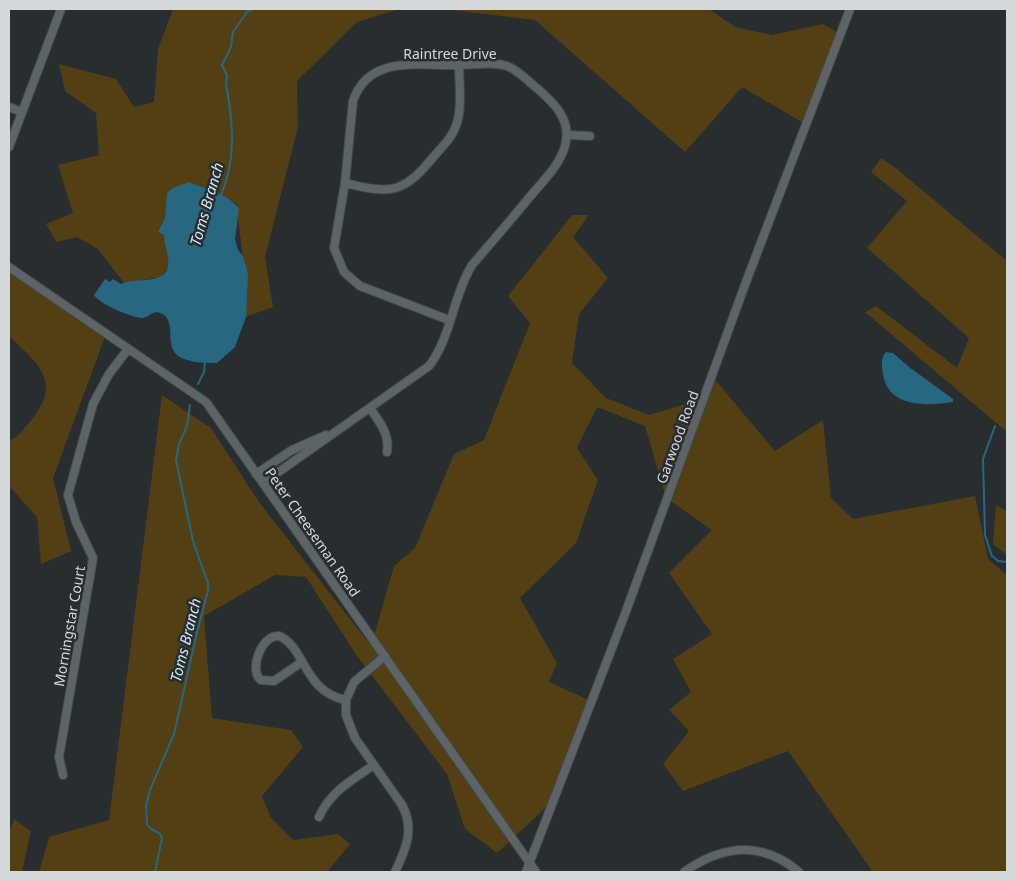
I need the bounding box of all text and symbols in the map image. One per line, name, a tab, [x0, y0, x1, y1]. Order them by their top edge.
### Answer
street label: Raintree Drive	[403, 44, 497, 63]
water label: Toms Branch	[185, 160, 227, 248]
street label: Garwood Road	[651, 388, 703, 486]
street label: Peter Cheeseman Road	[261, 464, 365, 600]
street label: Morningstar Court	[49, 564, 89, 688]
water label: Toms Branch	[165, 596, 205, 684]

